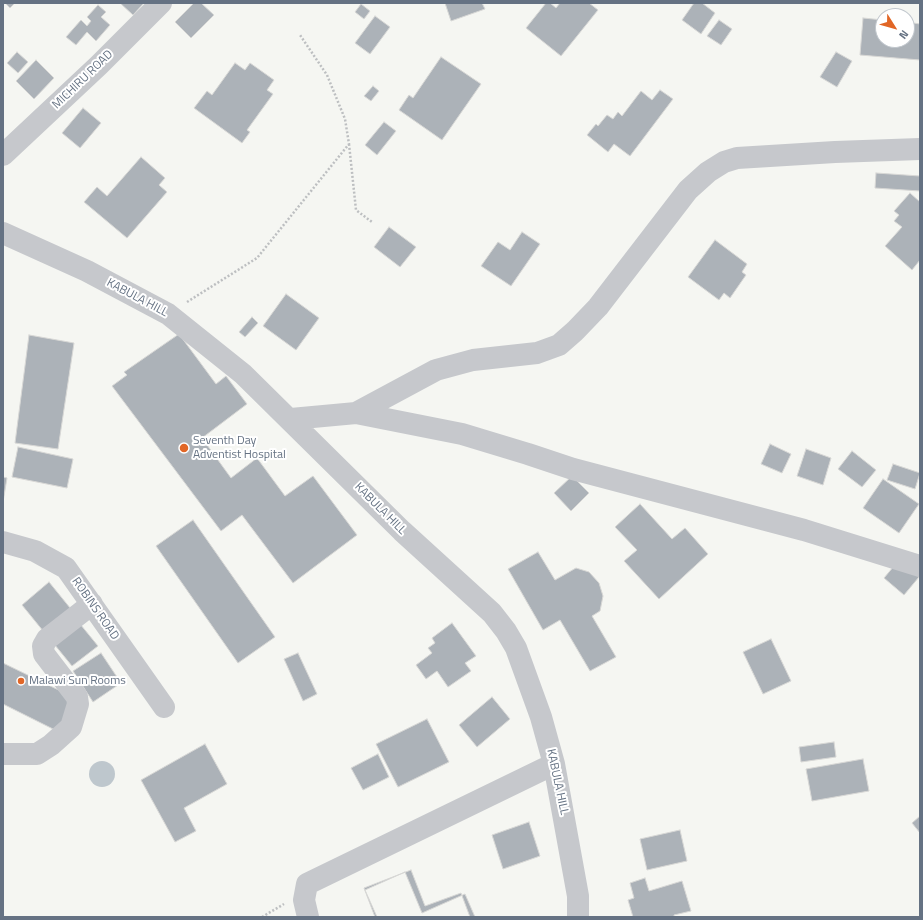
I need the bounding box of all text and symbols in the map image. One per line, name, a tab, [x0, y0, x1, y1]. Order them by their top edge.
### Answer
north arrow	[875, 8, 915, 48]
text: N	[895, 27, 912, 42]
street label: MICHIRU ROAD	[50, 48, 116, 112]
street label: KABULA HILL	[104, 276, 170, 320]
place label: Seventh Day Adventist Hospital	[193, 434, 286, 462]
marker: Seventh Day Adventist Hospital	[178, 442, 190, 454]
street label: KABULA HILL	[351, 480, 409, 538]
street label: ROBINS ROAD	[68, 575, 122, 643]
place label: Malawi Sun Rooms	[29, 674, 126, 688]
marker: Malawi Sun Rooms	[16, 676, 26, 686]
street label: KABULA HILL	[543, 748, 571, 816]

